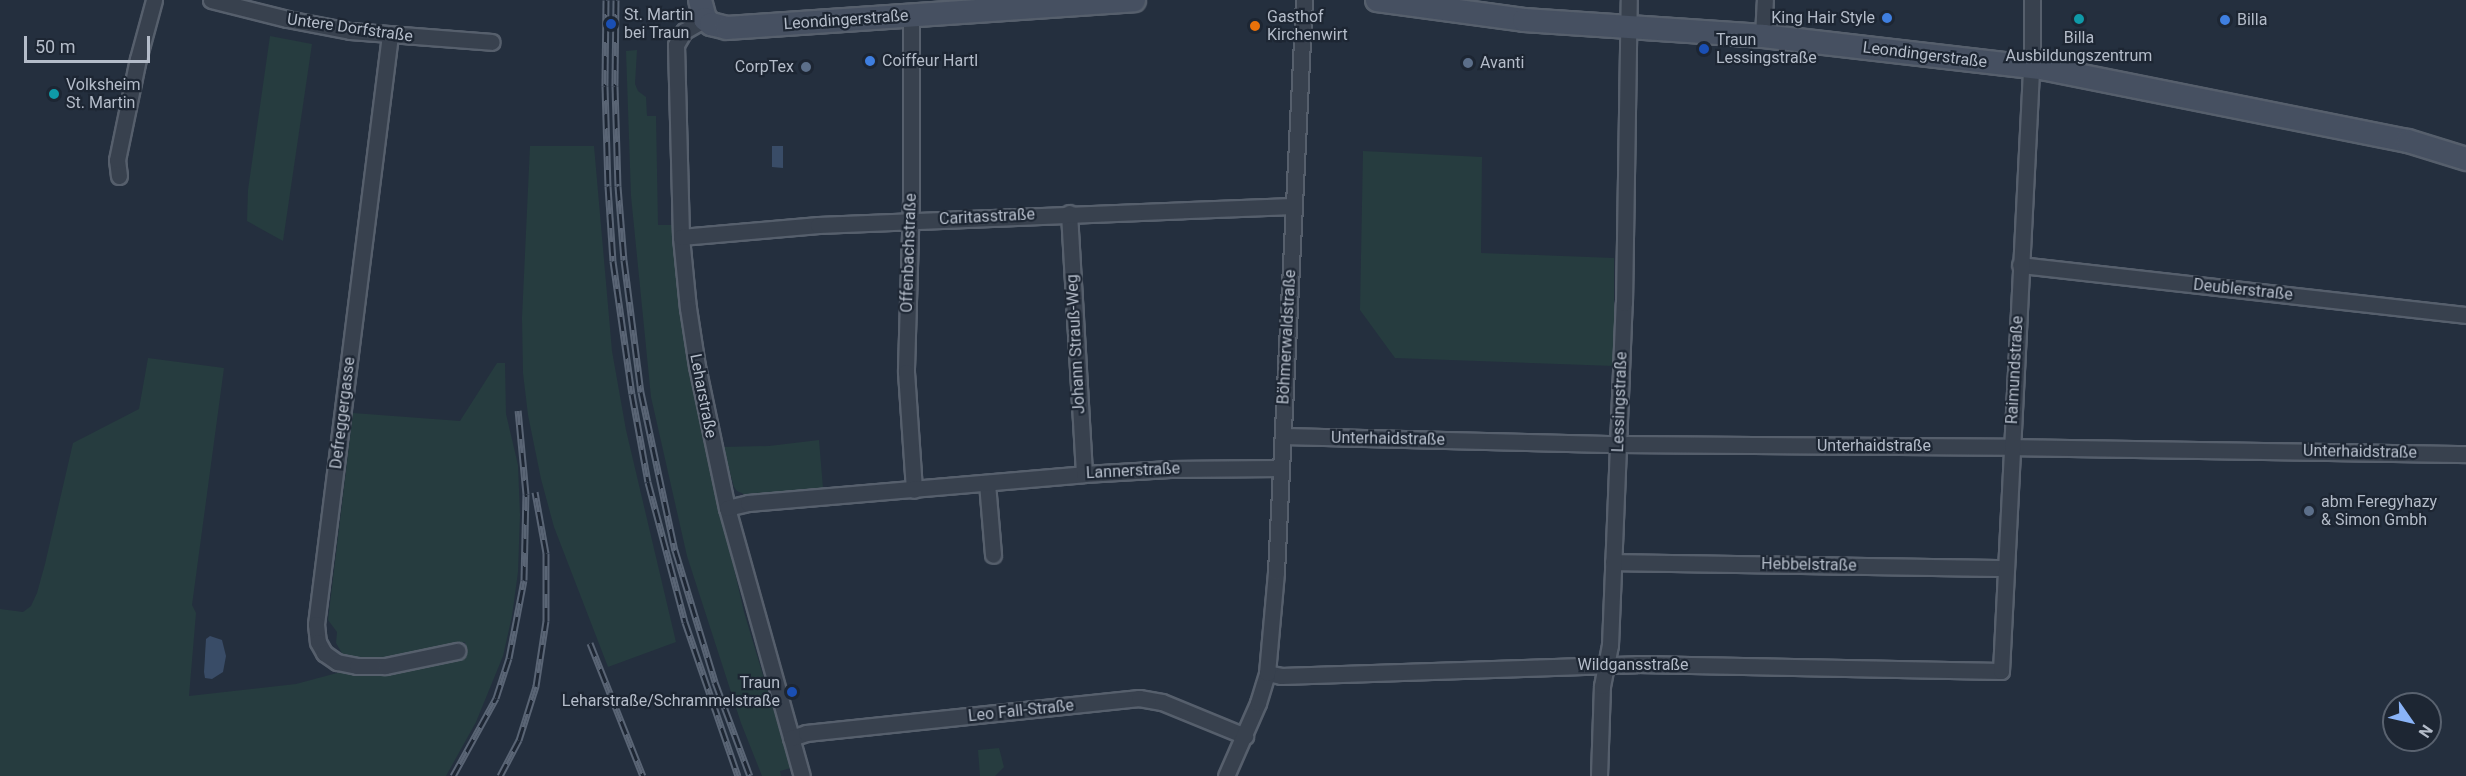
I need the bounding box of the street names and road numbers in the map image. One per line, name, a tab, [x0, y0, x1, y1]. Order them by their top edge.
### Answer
street label: Leondingerstraße	[783, 6, 909, 34]
street label: Untere Dorfstraße	[286, 10, 414, 46]
street label: Leondingerstraße	[1862, 38, 1988, 72]
street label: Offenbachstraße	[897, 193, 921, 313]
street label: Caritasstraße	[939, 205, 1035, 229]
street label: Böhmerwaldstraße	[1274, 269, 1300, 405]
street label: Johann Strauß-Weg	[1063, 274, 1089, 414]
street label: Deublerstraße	[2192, 275, 2294, 305]
street label: Raimundstraße	[2003, 315, 2027, 425]
street label: Lessingstraße	[1609, 351, 1631, 453]
street label: Leharstraße	[685, 352, 721, 440]
street label: Defreggergasse	[327, 356, 359, 470]
street label: Unterhaidstraße	[1331, 428, 1445, 450]
street label: Unterhaidstraße	[1817, 436, 1931, 456]
street label: Unterhaidstraße	[2303, 441, 2417, 463]
street label: Lannerstraße	[1085, 459, 1181, 483]
street label: Hebbelstraße	[1761, 555, 1857, 575]
street label: Wildgansstraße	[1577, 655, 1689, 675]
street label: Leo Fall-Straße	[967, 696, 1075, 726]

